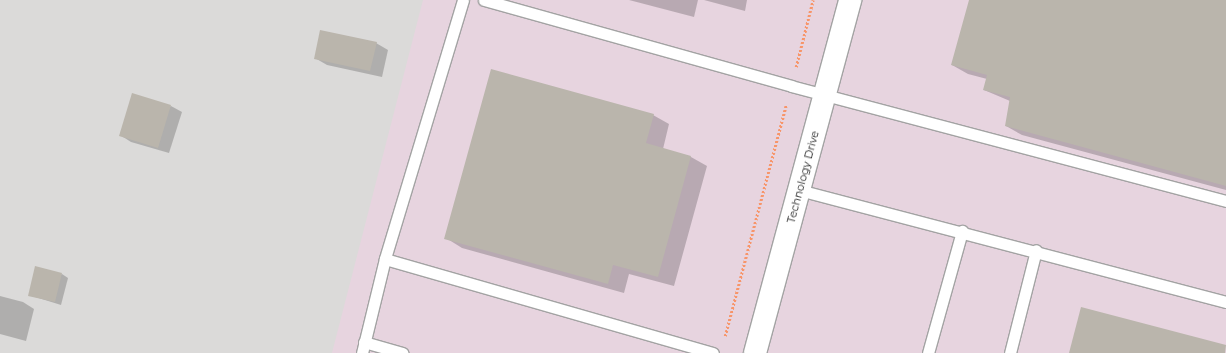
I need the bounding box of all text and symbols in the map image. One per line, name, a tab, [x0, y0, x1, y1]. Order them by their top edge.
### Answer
street label: Technology Drive	[784, 129, 822, 225]

